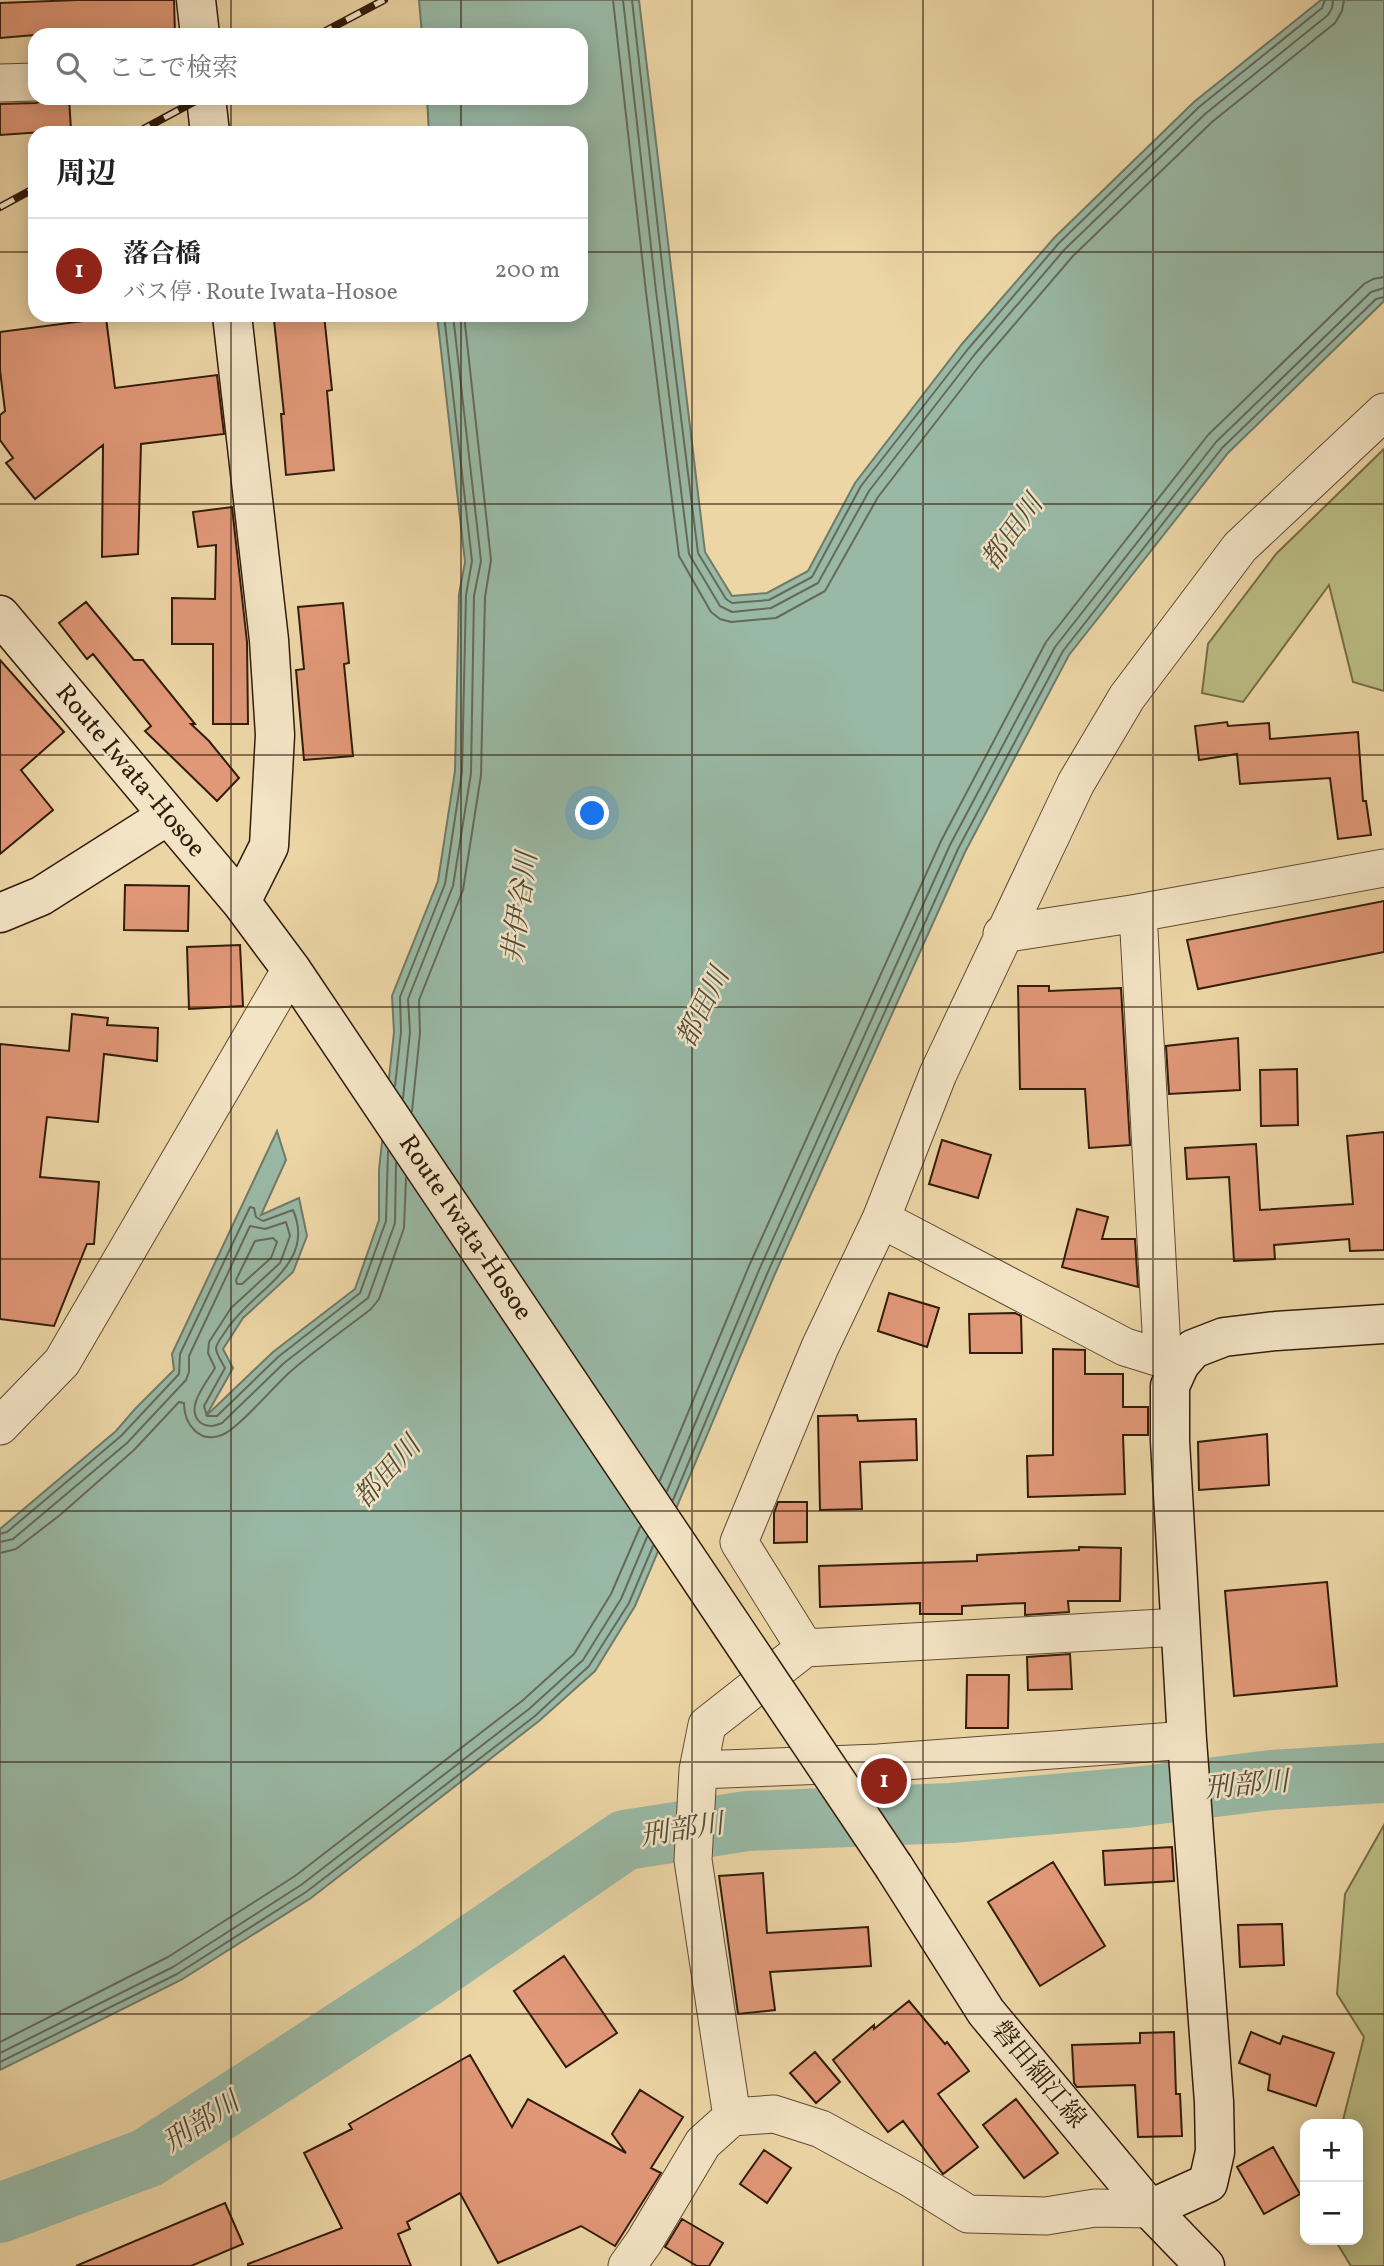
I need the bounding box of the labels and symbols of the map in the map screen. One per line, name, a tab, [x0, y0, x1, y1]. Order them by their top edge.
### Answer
water label: 都田川	[973, 485, 1055, 578]
street label: Route Iwata-Hosoe	[46, 676, 214, 866]
your location	[575, 796, 609, 830]
water label: 井伊谷川	[494, 847, 549, 966]
water label: 都田川	[668, 959, 741, 1054]
street label: Route Iwata-Hosoe	[389, 1128, 541, 1328]
water label: 都田川	[345, 1427, 433, 1517]
pin: 1	[861, 1755, 907, 1807]
water label: 刑部川	[1203, 1763, 1294, 1809]
water label: 刑部川	[637, 1805, 729, 1857]
street label: 磐田細江線	[982, 2014, 1094, 2136]
water label: 刑部川	[156, 2082, 250, 2162]

